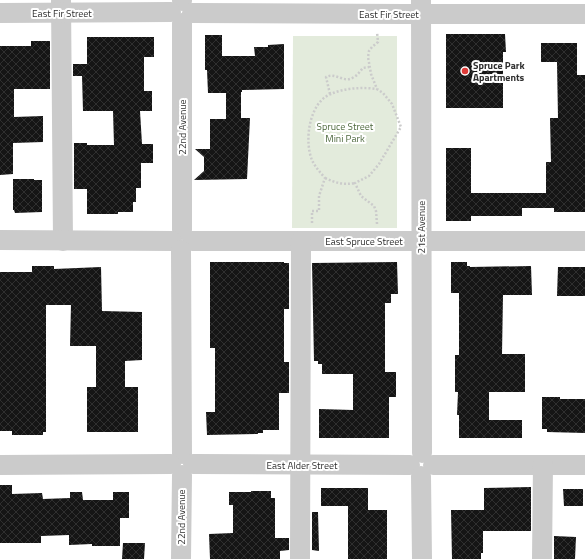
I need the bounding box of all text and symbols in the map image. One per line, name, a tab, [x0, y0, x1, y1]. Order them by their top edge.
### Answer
street label: East Fir Street	[32, 6, 92, 21]
street label: East Fir Street	[359, 7, 419, 22]
place label: Spruce Park Apartments	[473, 58, 526, 85]
marker: Spruce Park Apartments	[460, 66, 470, 76]
street label: 22nd Avenue	[175, 99, 190, 155]
park label: Spruce Street Mini Park	[317, 119, 374, 146]
street label: 21st Avenue	[414, 201, 429, 253]
street label: East Spruce Street	[325, 234, 403, 249]
street label: East Alder Street	[267, 458, 338, 473]
street label: 22nd Avenue	[174, 489, 189, 545]

